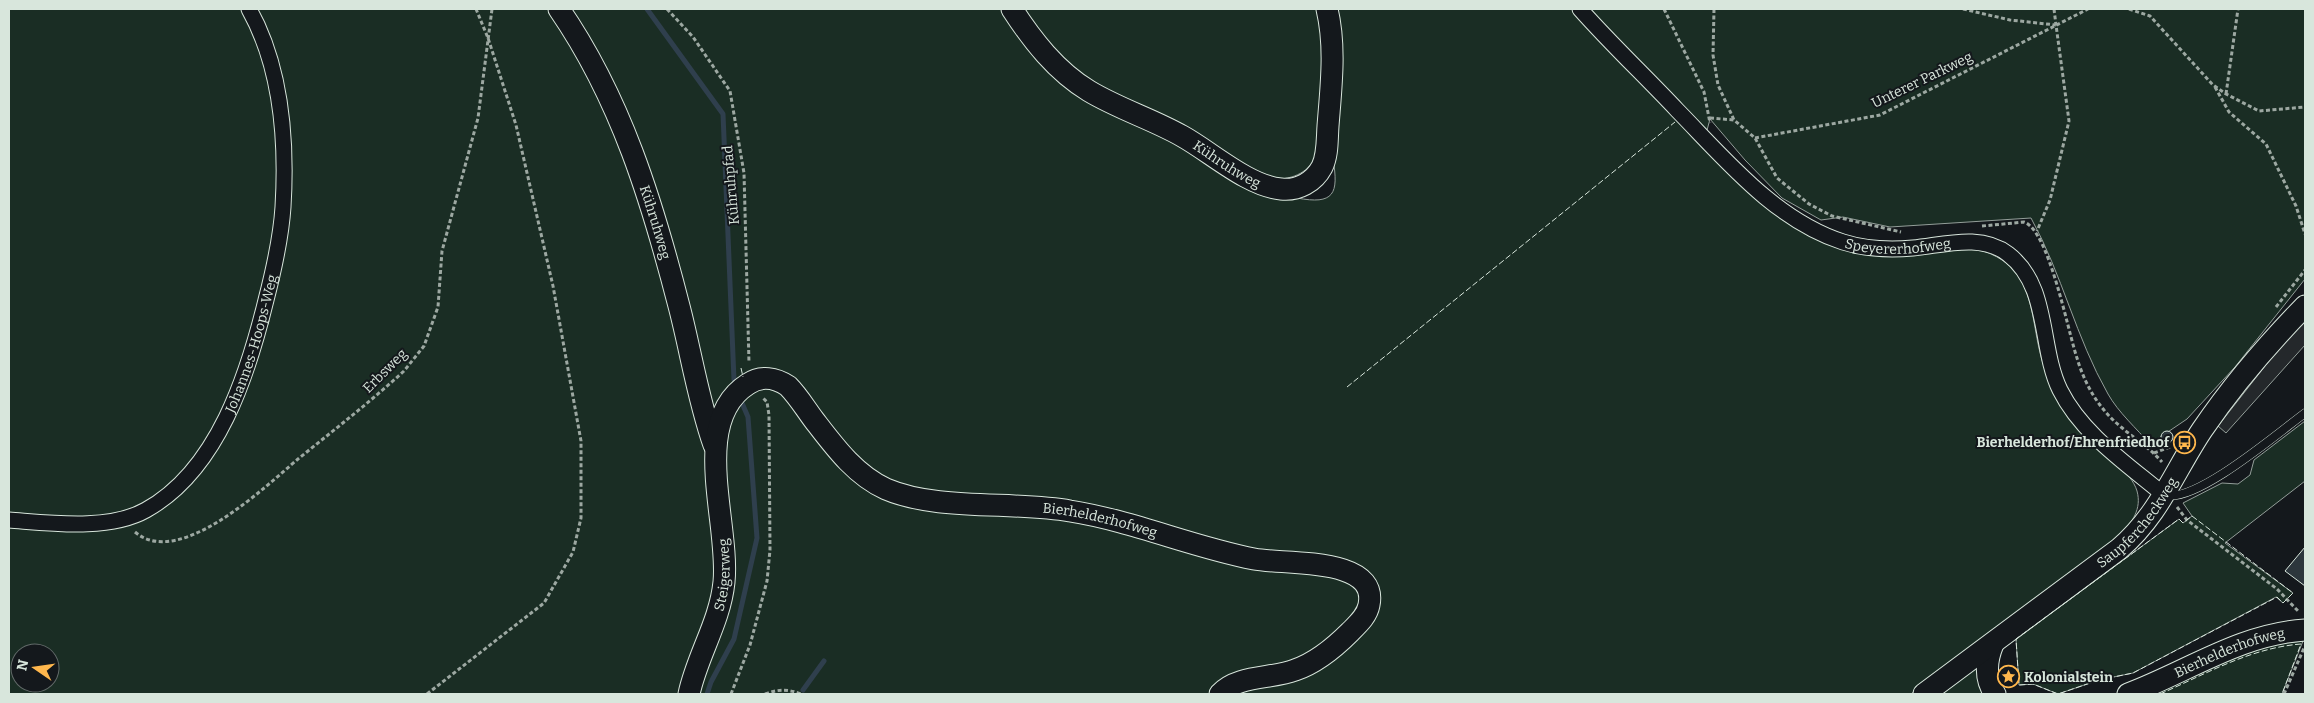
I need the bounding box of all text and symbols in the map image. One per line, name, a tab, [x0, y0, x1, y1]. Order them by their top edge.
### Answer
street label: Unterer Parkweg	[1869, 48, 1975, 112]
street label: Kühruhweg	[1190, 137, 1264, 191]
street label: Kühruhpfad	[719, 145, 743, 225]
street label: Kühruhweg	[636, 183, 675, 261]
street label: Speyererhofweg	[1843, 234, 1952, 257]
street label: Johannes-Hoops-Weg	[221, 273, 281, 416]
street label: Erbsweg	[359, 345, 411, 397]
bus stop icon: Bierhelderhof/Ehrenfriedhof	[2173, 430, 2197, 454]
place label: Bierhelderhof/Ehrenfriedhof	[1977, 434, 2170, 451]
street label: Saupfercheckweg	[2093, 474, 2181, 571]
street label: Bierhelderhofweg	[1042, 499, 1160, 541]
street label: Steigerweg	[710, 538, 733, 613]
street label: Bierhelderhofweg	[2172, 624, 2286, 681]
north arrow	[10, 643, 60, 693]
text: N	[13, 658, 32, 672]
place icon: Kolonialstein	[1996, 665, 2020, 689]
place label: Kolonialstein	[2024, 669, 2113, 686]

